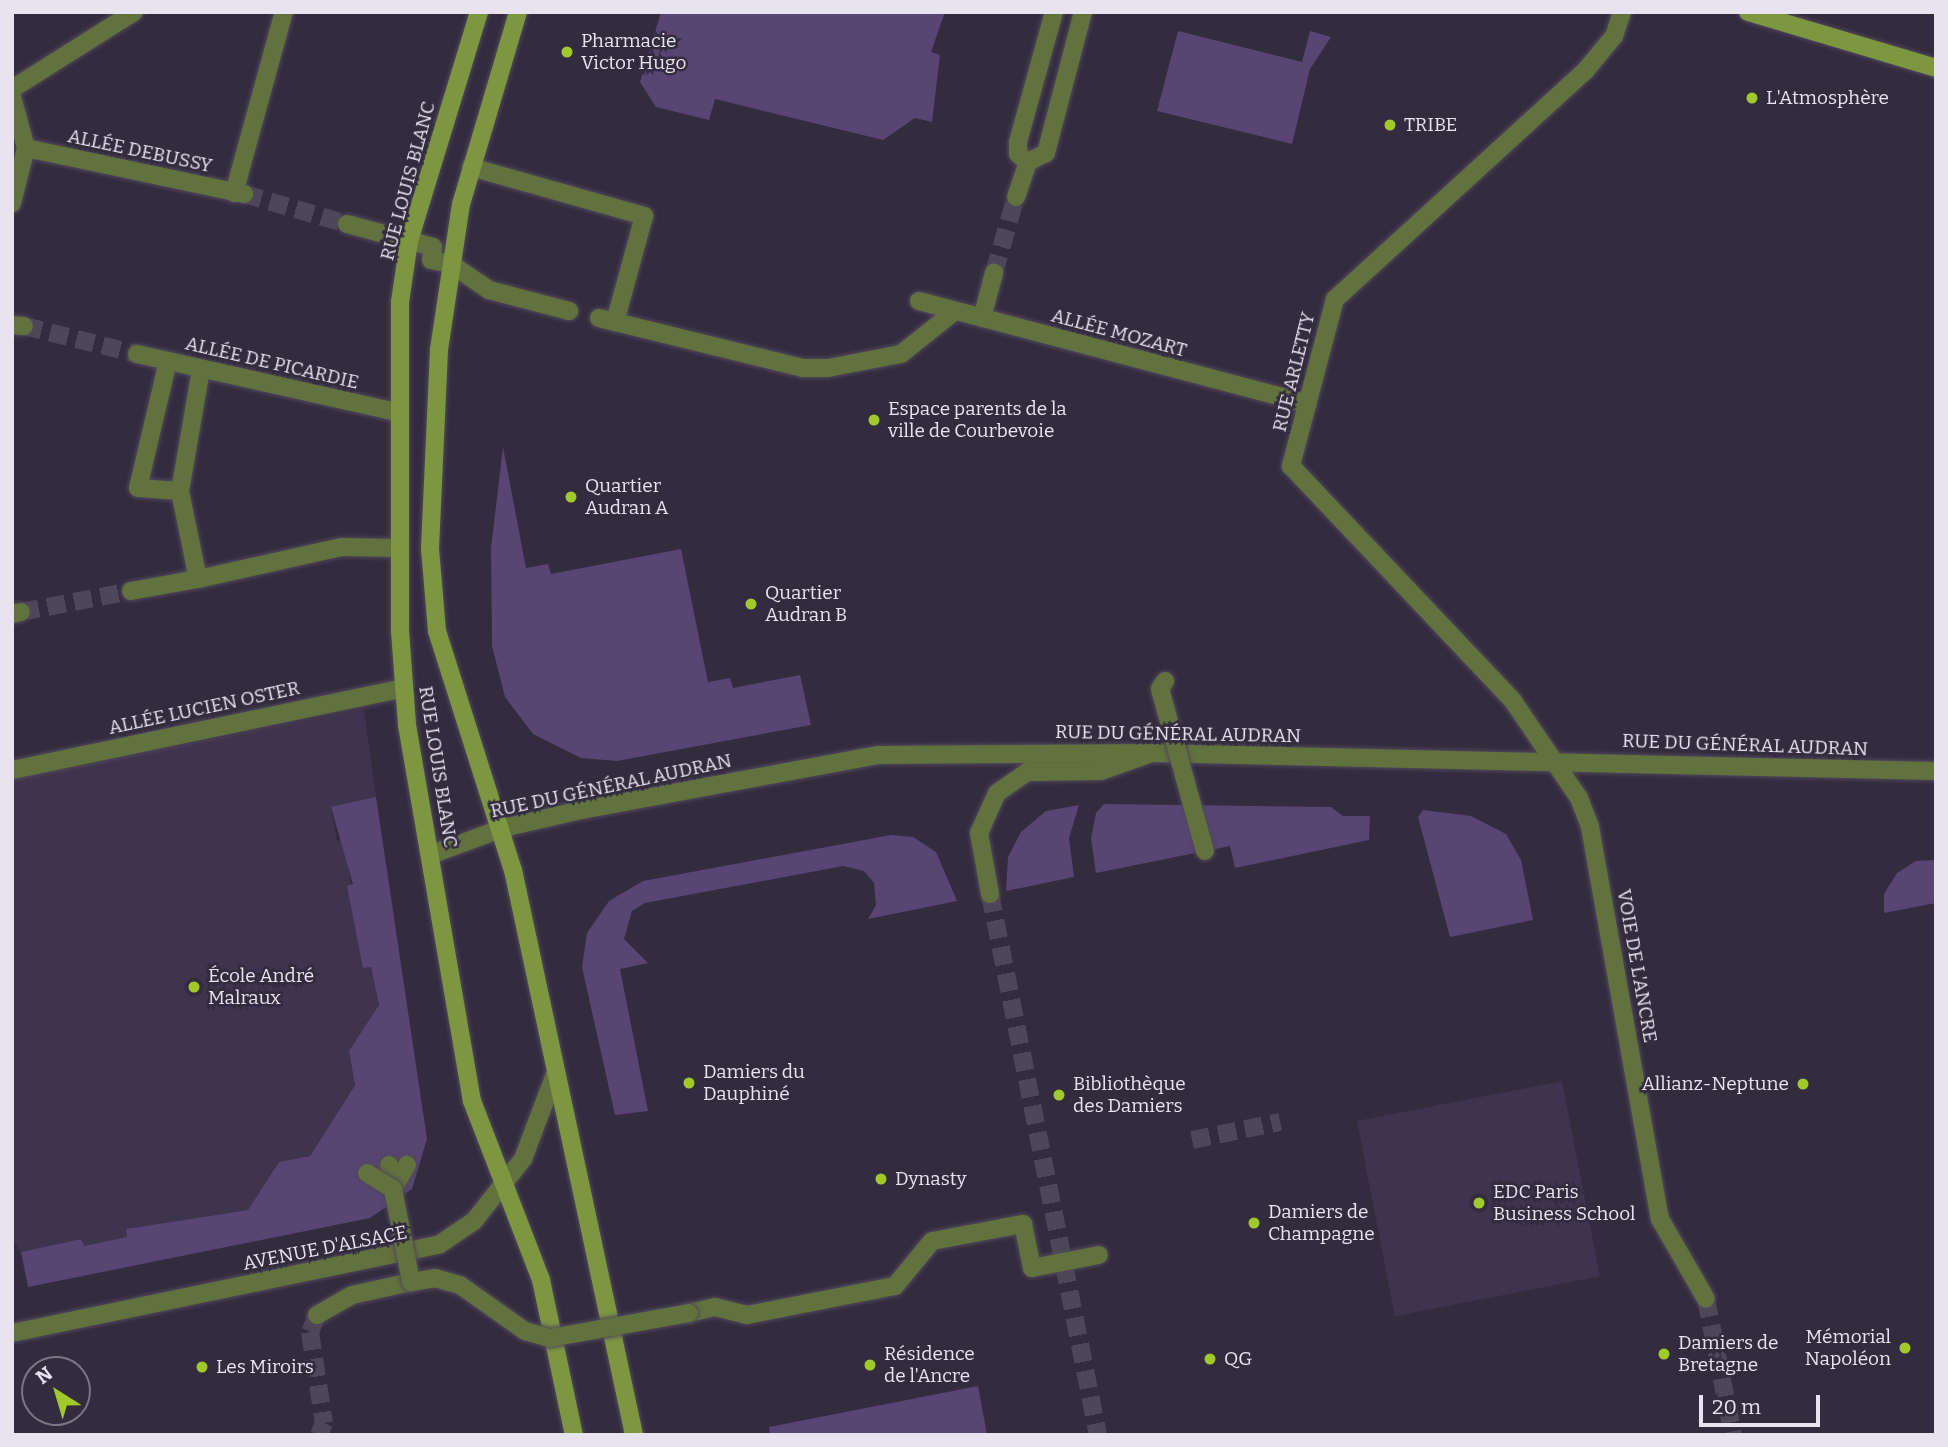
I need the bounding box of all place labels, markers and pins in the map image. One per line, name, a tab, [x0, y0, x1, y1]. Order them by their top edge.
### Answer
place label: Pharmacie Victor Hugo	[581, 30, 686, 74]
marker: Pharmacie Victor Hugo	[559, 44, 575, 60]
place label: L'Atmosphère	[1766, 87, 1889, 109]
marker: L'Atmosphère	[1744, 90, 1760, 106]
place label: TRIBE	[1404, 114, 1457, 136]
marker: TRIBE	[1382, 117, 1398, 133]
place label: Espace parents de la ville de Courbevoie	[888, 398, 1067, 442]
marker: Espace parents de la ville de Courbevoie	[866, 412, 882, 428]
place label: Quartier Audran A	[585, 475, 668, 519]
marker: Quartier Audran A	[563, 489, 579, 505]
place label: Quartier Audran B	[765, 582, 847, 626]
marker: Quartier Audran B	[743, 596, 759, 612]
place label: École André Malraux	[208, 965, 314, 1009]
marker: École André Malraux	[186, 979, 202, 995]
place label: Damiers du Dauphiné	[703, 1061, 805, 1105]
place label: Bibliothèque des Damiers	[1073, 1073, 1186, 1117]
place label: Allianz-Neptune	[1642, 1073, 1789, 1095]
marker: Damiers du Dauphiné	[681, 1075, 697, 1091]
marker: Allianz-Neptune	[1795, 1076, 1811, 1092]
marker: Bibliothèque des Damiers	[1051, 1087, 1067, 1103]
place label: Dynasty	[895, 1168, 967, 1190]
marker: Dynasty	[873, 1171, 889, 1187]
place label: EDC Paris Business School	[1493, 1181, 1636, 1225]
marker: EDC Paris Business School	[1471, 1195, 1487, 1211]
place label: Damiers de Champagne	[1268, 1201, 1375, 1245]
marker: Damiers de Champagne	[1246, 1215, 1262, 1231]
place label: Mémorial Napoléon	[1805, 1326, 1891, 1370]
place label: Damiers de Bretagne	[1678, 1332, 1778, 1376]
marker: Mémorial Napoléon	[1897, 1340, 1913, 1356]
place label: Résidence de l'Ancre	[884, 1343, 975, 1387]
marker: Damiers de Bretagne	[1656, 1346, 1672, 1362]
place label: QG	[1224, 1348, 1252, 1370]
marker: QG	[1202, 1351, 1218, 1367]
place label: Les Miroirs	[216, 1356, 314, 1378]
marker: Résidence de l'Ancre	[862, 1357, 878, 1373]
marker: Les Miroirs	[194, 1359, 210, 1375]

